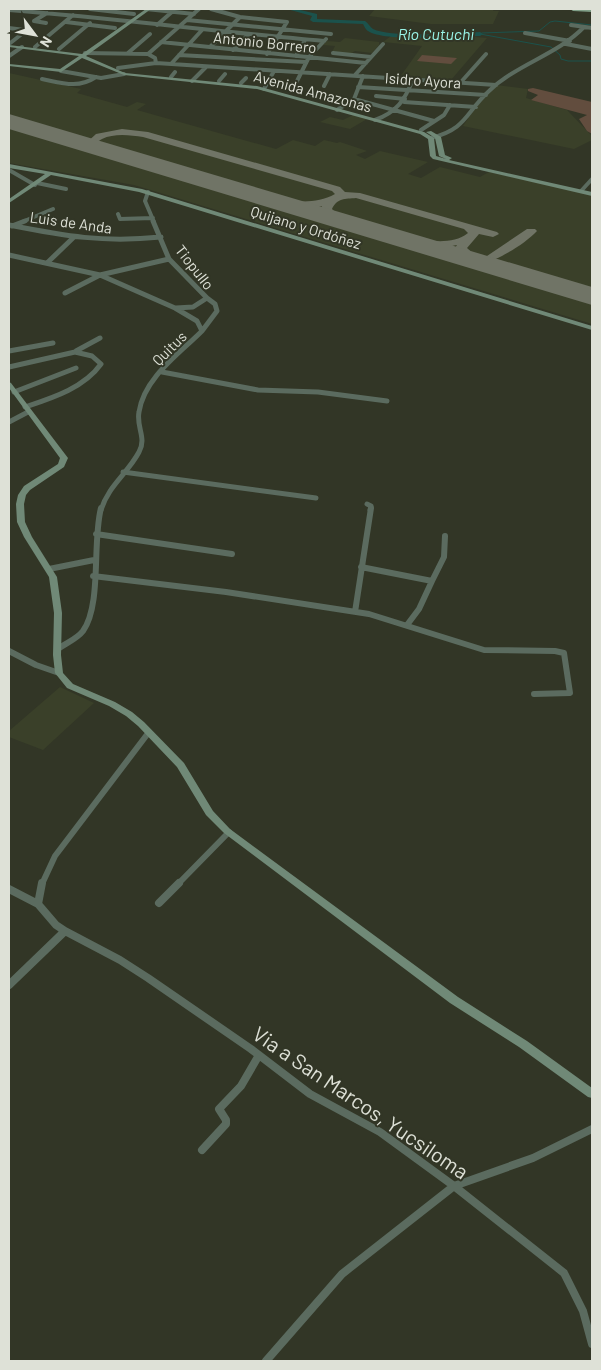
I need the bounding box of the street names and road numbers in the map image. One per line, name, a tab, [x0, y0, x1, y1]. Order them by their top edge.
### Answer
street label: Antonio Borrero	[213, 28, 317, 56]
street label: Avenida Amazonas	[252, 67, 374, 115]
street label: Isidro Ayora	[384, 68, 462, 92]
street label: Quijano y Ordóñez	[249, 202, 364, 252]
street label: Luis de Anda	[29, 207, 113, 237]
street label: Tiopullo	[172, 241, 218, 293]
street label: Quitus	[148, 327, 190, 369]
street label: Via a San Marcos, Yucsiloma	[248, 1020, 474, 1184]

